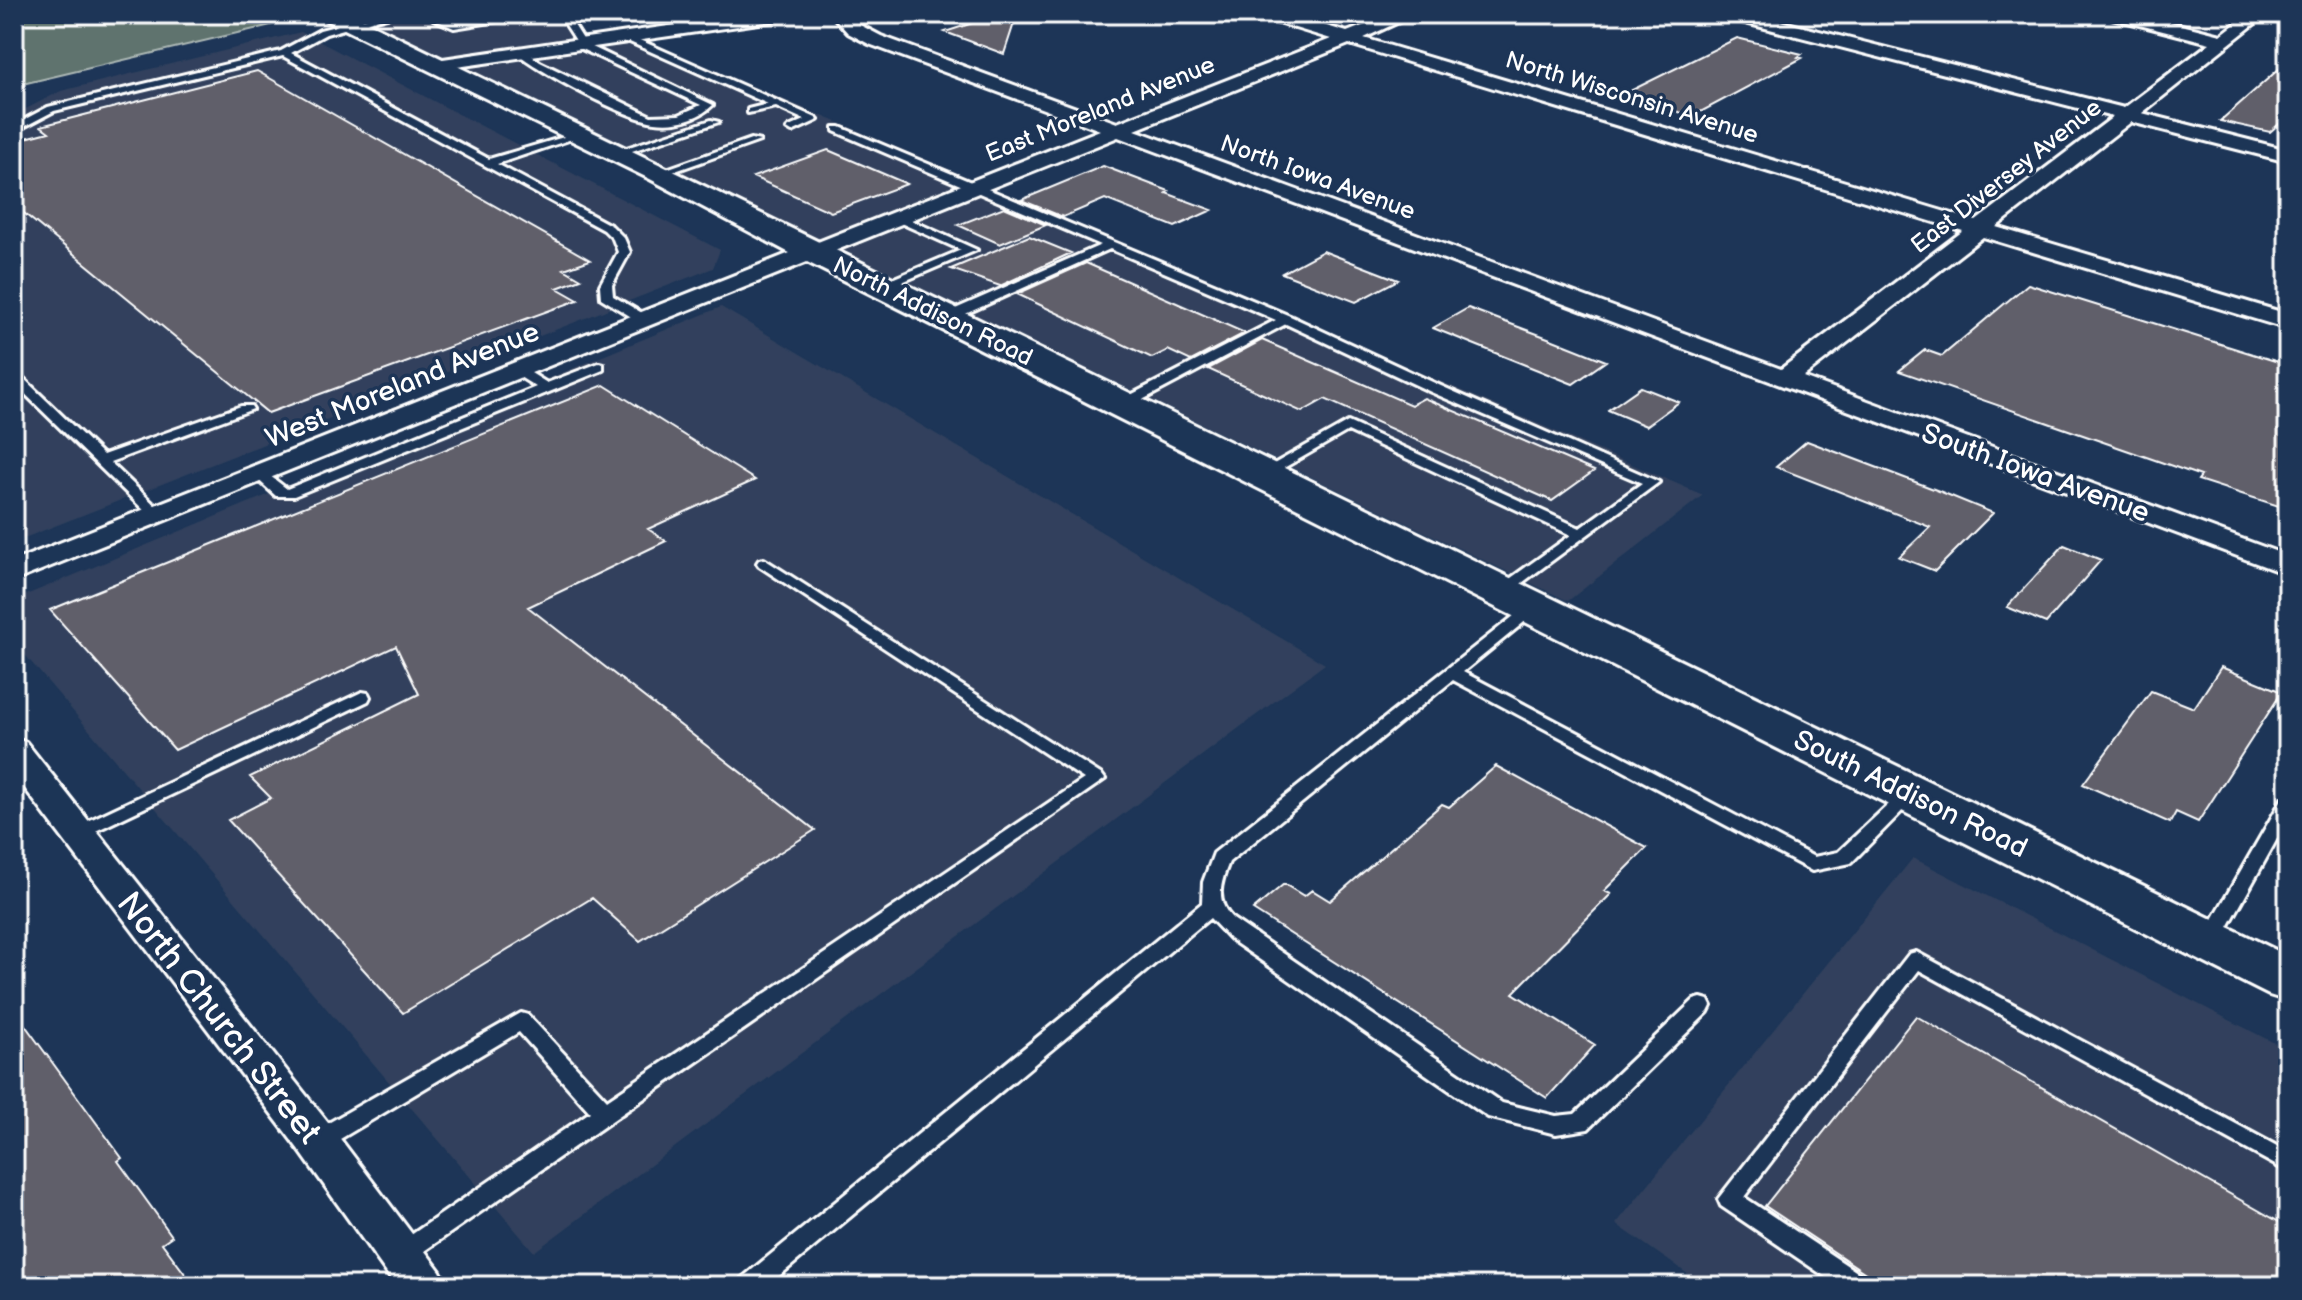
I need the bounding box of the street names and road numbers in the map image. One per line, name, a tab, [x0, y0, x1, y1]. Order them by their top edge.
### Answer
street label: North Wisconsin Avenue	[1502, 45, 1762, 150]
street label: East Moreland Avenue	[981, 50, 1219, 169]
street label: East Diversey Avenue	[1905, 93, 2107, 260]
street label: North Iowa Avenue	[1216, 129, 1419, 226]
street label: North Addison Road	[828, 251, 1037, 372]
street label: West Moreland Avenue	[261, 315, 544, 455]
street label: South Iowa Avenue	[1917, 417, 2154, 530]
street label: South Addison Road	[1788, 723, 2033, 865]
street label: North Church Street	[108, 884, 330, 1152]

